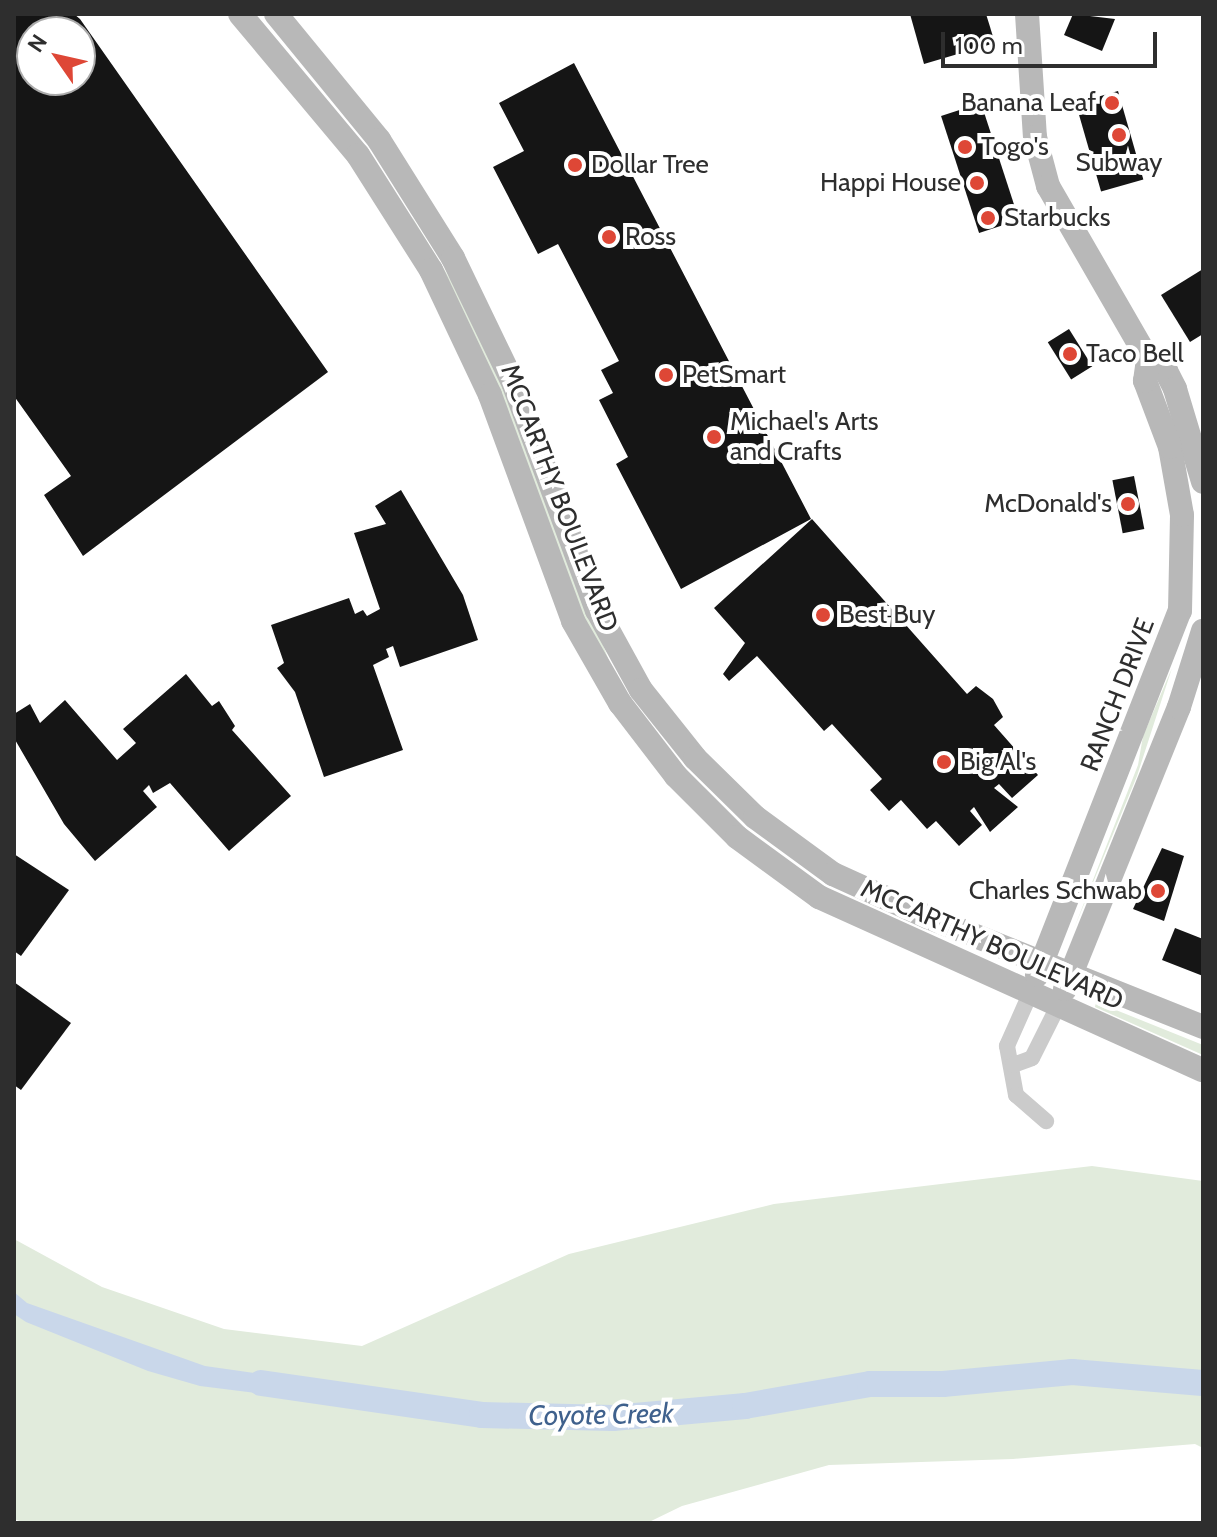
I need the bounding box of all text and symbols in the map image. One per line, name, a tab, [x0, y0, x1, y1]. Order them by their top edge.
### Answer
north arrow	[16, 16, 96, 96]
scale bar	[945, 16, 1161, 66]
text: N	[22, 29, 53, 57]
text: 100 m	[955, 31, 1023, 60]
place label: Banana Leaf	[961, 87, 1096, 119]
marker: Banana Leaf	[1103, 94, 1121, 112]
marker: Subway	[1110, 126, 1128, 144]
place label: Togo's	[981, 131, 1049, 163]
marker: Togo's	[956, 138, 974, 156]
place label: Subway	[1076, 147, 1162, 179]
place label: Dollar Tree	[591, 149, 709, 181]
marker: Dollar Tree	[566, 156, 584, 174]
place label: Happi House	[820, 167, 961, 199]
marker: Happi House	[968, 174, 986, 192]
place label: Starbucks	[1004, 202, 1111, 234]
marker: Starbucks	[979, 209, 997, 227]
place label: Ross	[625, 221, 676, 253]
marker: Ross	[600, 228, 618, 246]
place label: Taco Bell	[1086, 338, 1184, 370]
marker: Taco Bell	[1061, 345, 1079, 363]
place label: PetSmart	[682, 359, 786, 391]
street label: MCCARTHY BOULEVARD	[494, 360, 624, 636]
marker: PetSmart	[657, 366, 675, 384]
place label: Michael's Arts and Crafts	[730, 406, 878, 468]
marker: Michael's Arts and Crafts	[705, 428, 723, 446]
place label: McDonald's	[984, 488, 1112, 520]
marker: McDonald's	[1119, 495, 1137, 513]
place label: Best Buy	[839, 599, 935, 631]
marker: Best Buy	[814, 606, 832, 624]
street label: RANCH DRIVE	[1074, 614, 1162, 776]
place label: Big Al's	[960, 746, 1036, 778]
marker: Big Al's	[935, 753, 953, 771]
street label: MCCARTHY BOULEVARD	[856, 873, 1128, 1017]
place label: Charles Schwab	[969, 875, 1142, 907]
marker: Charles Schwab	[1149, 882, 1167, 900]
water label: Coyote Creek	[528, 1396, 674, 1432]

